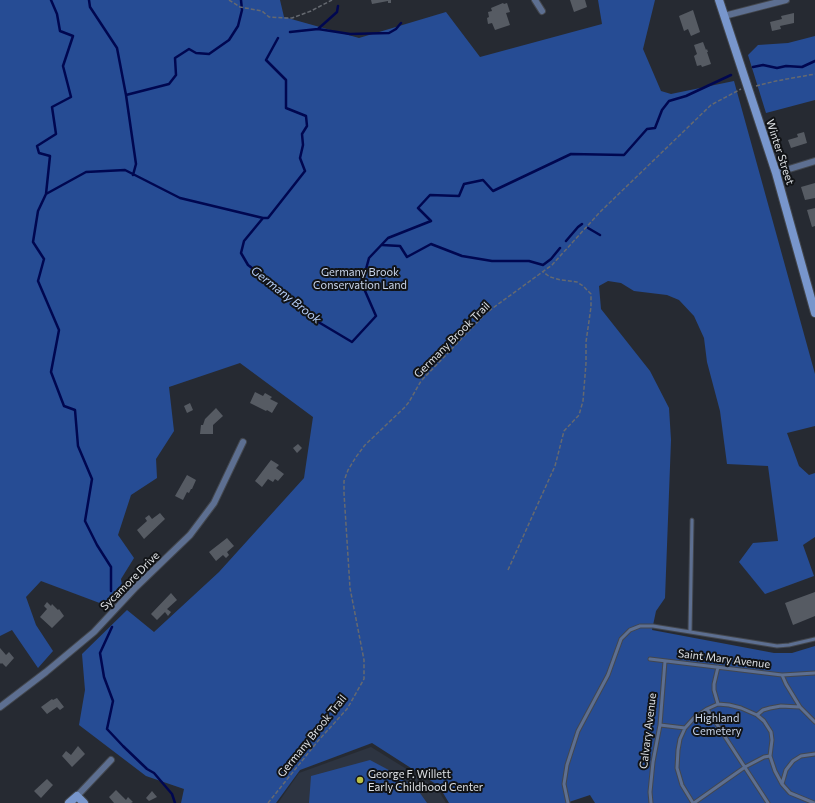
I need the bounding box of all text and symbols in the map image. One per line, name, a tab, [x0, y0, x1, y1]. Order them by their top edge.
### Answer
street label: Winter Street	[763, 118, 797, 186]
water label: Germany Brook	[248, 263, 324, 327]
park label: Germany Brook Conservation Land	[313, 265, 407, 291]
street label: Germany Brook Trail	[411, 299, 493, 381]
street label: Sycamore Drive	[98, 549, 162, 613]
street label: Saint Mary Avenue	[677, 647, 771, 671]
street label: Germany Brook Trail	[275, 692, 349, 780]
street label: Calvary Avenue	[637, 692, 659, 770]
park label: Highland Cemetery	[693, 711, 741, 737]
place label: George F. Willett Early Childhood Center	[368, 767, 483, 793]
marker: George F. Willett Early Childhood Center	[355, 775, 365, 785]

